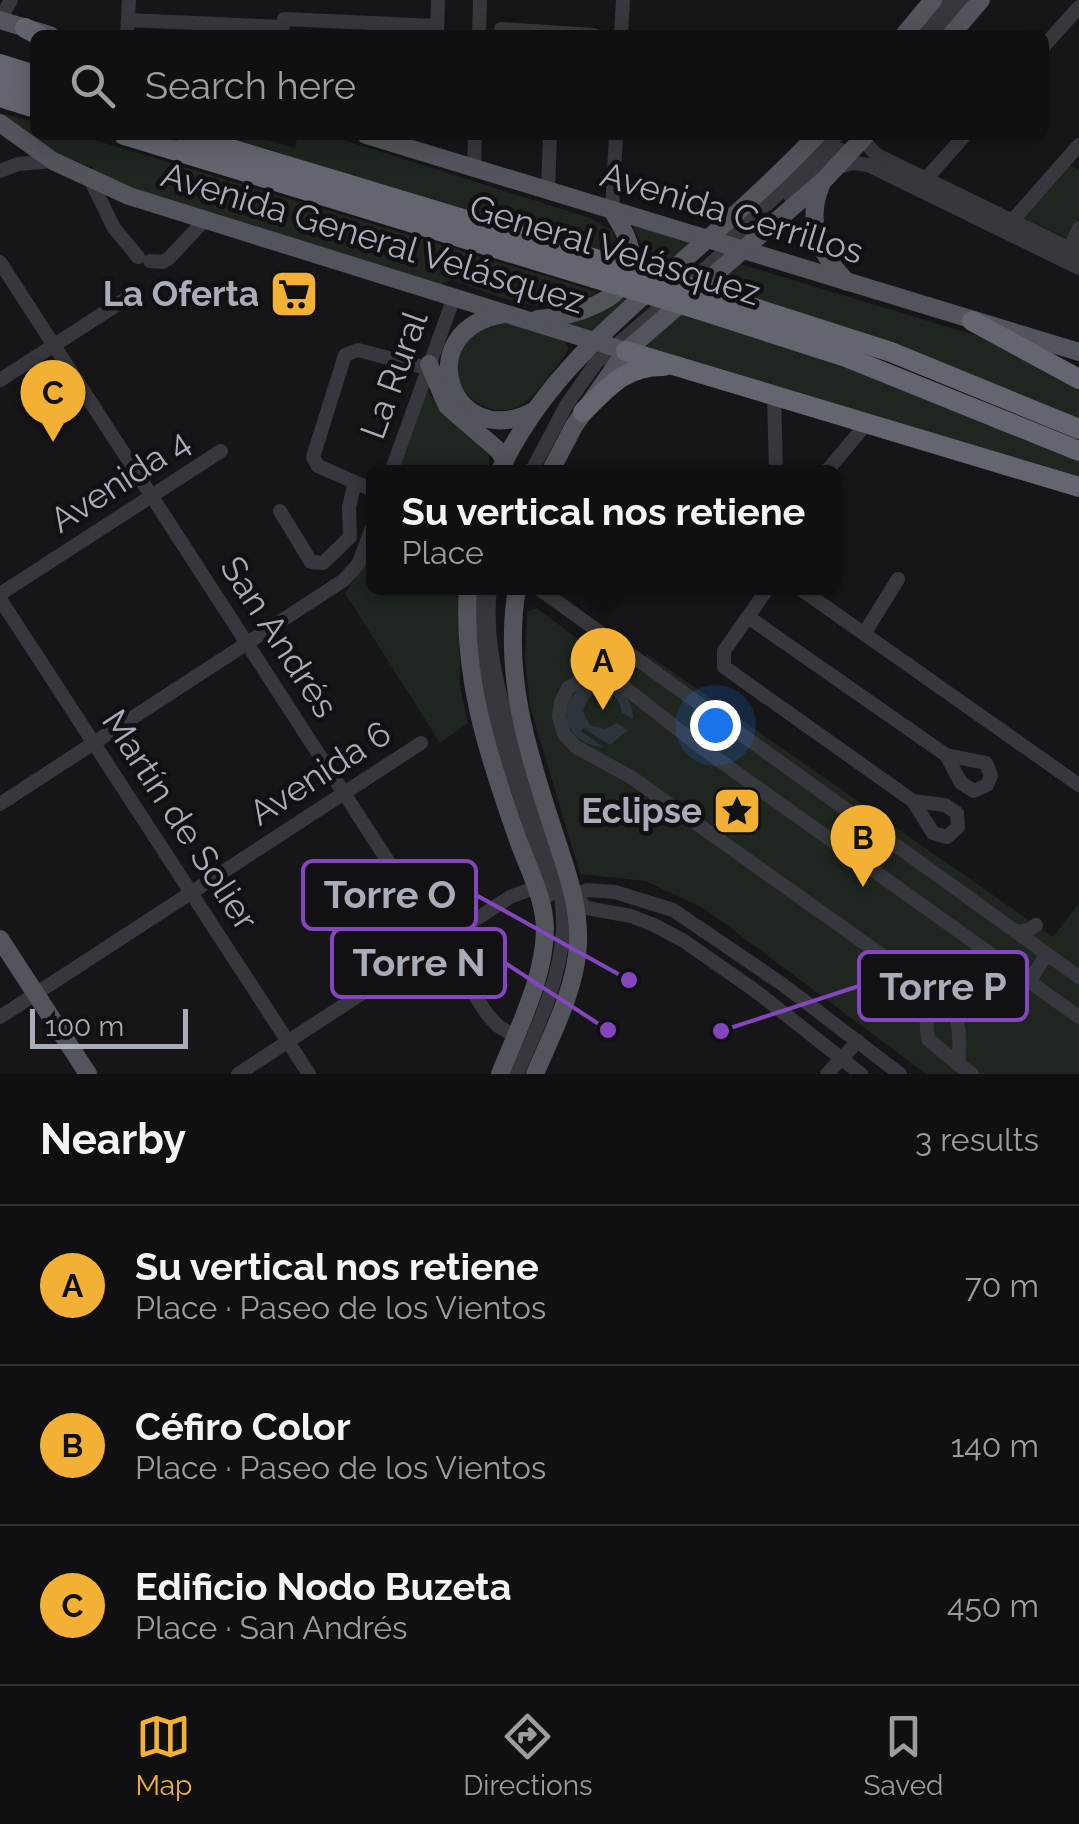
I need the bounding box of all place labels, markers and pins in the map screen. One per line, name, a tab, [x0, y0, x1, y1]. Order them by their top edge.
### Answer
supermarket icon: La Oferta	[268, 268, 320, 320]
place label: La Oferta	[103, 273, 259, 314]
pin: C	[20, 360, 86, 442]
pin: A	[570, 628, 636, 710]
place icon: Eclipse	[711, 785, 763, 837]
place label: Eclipse	[581, 790, 702, 831]
pin: B	[830, 804, 896, 887]
callout: Torre O	[303, 861, 476, 929]
callout: Torre N	[332, 929, 505, 997]
callout: Torre P	[859, 952, 1027, 1020]

